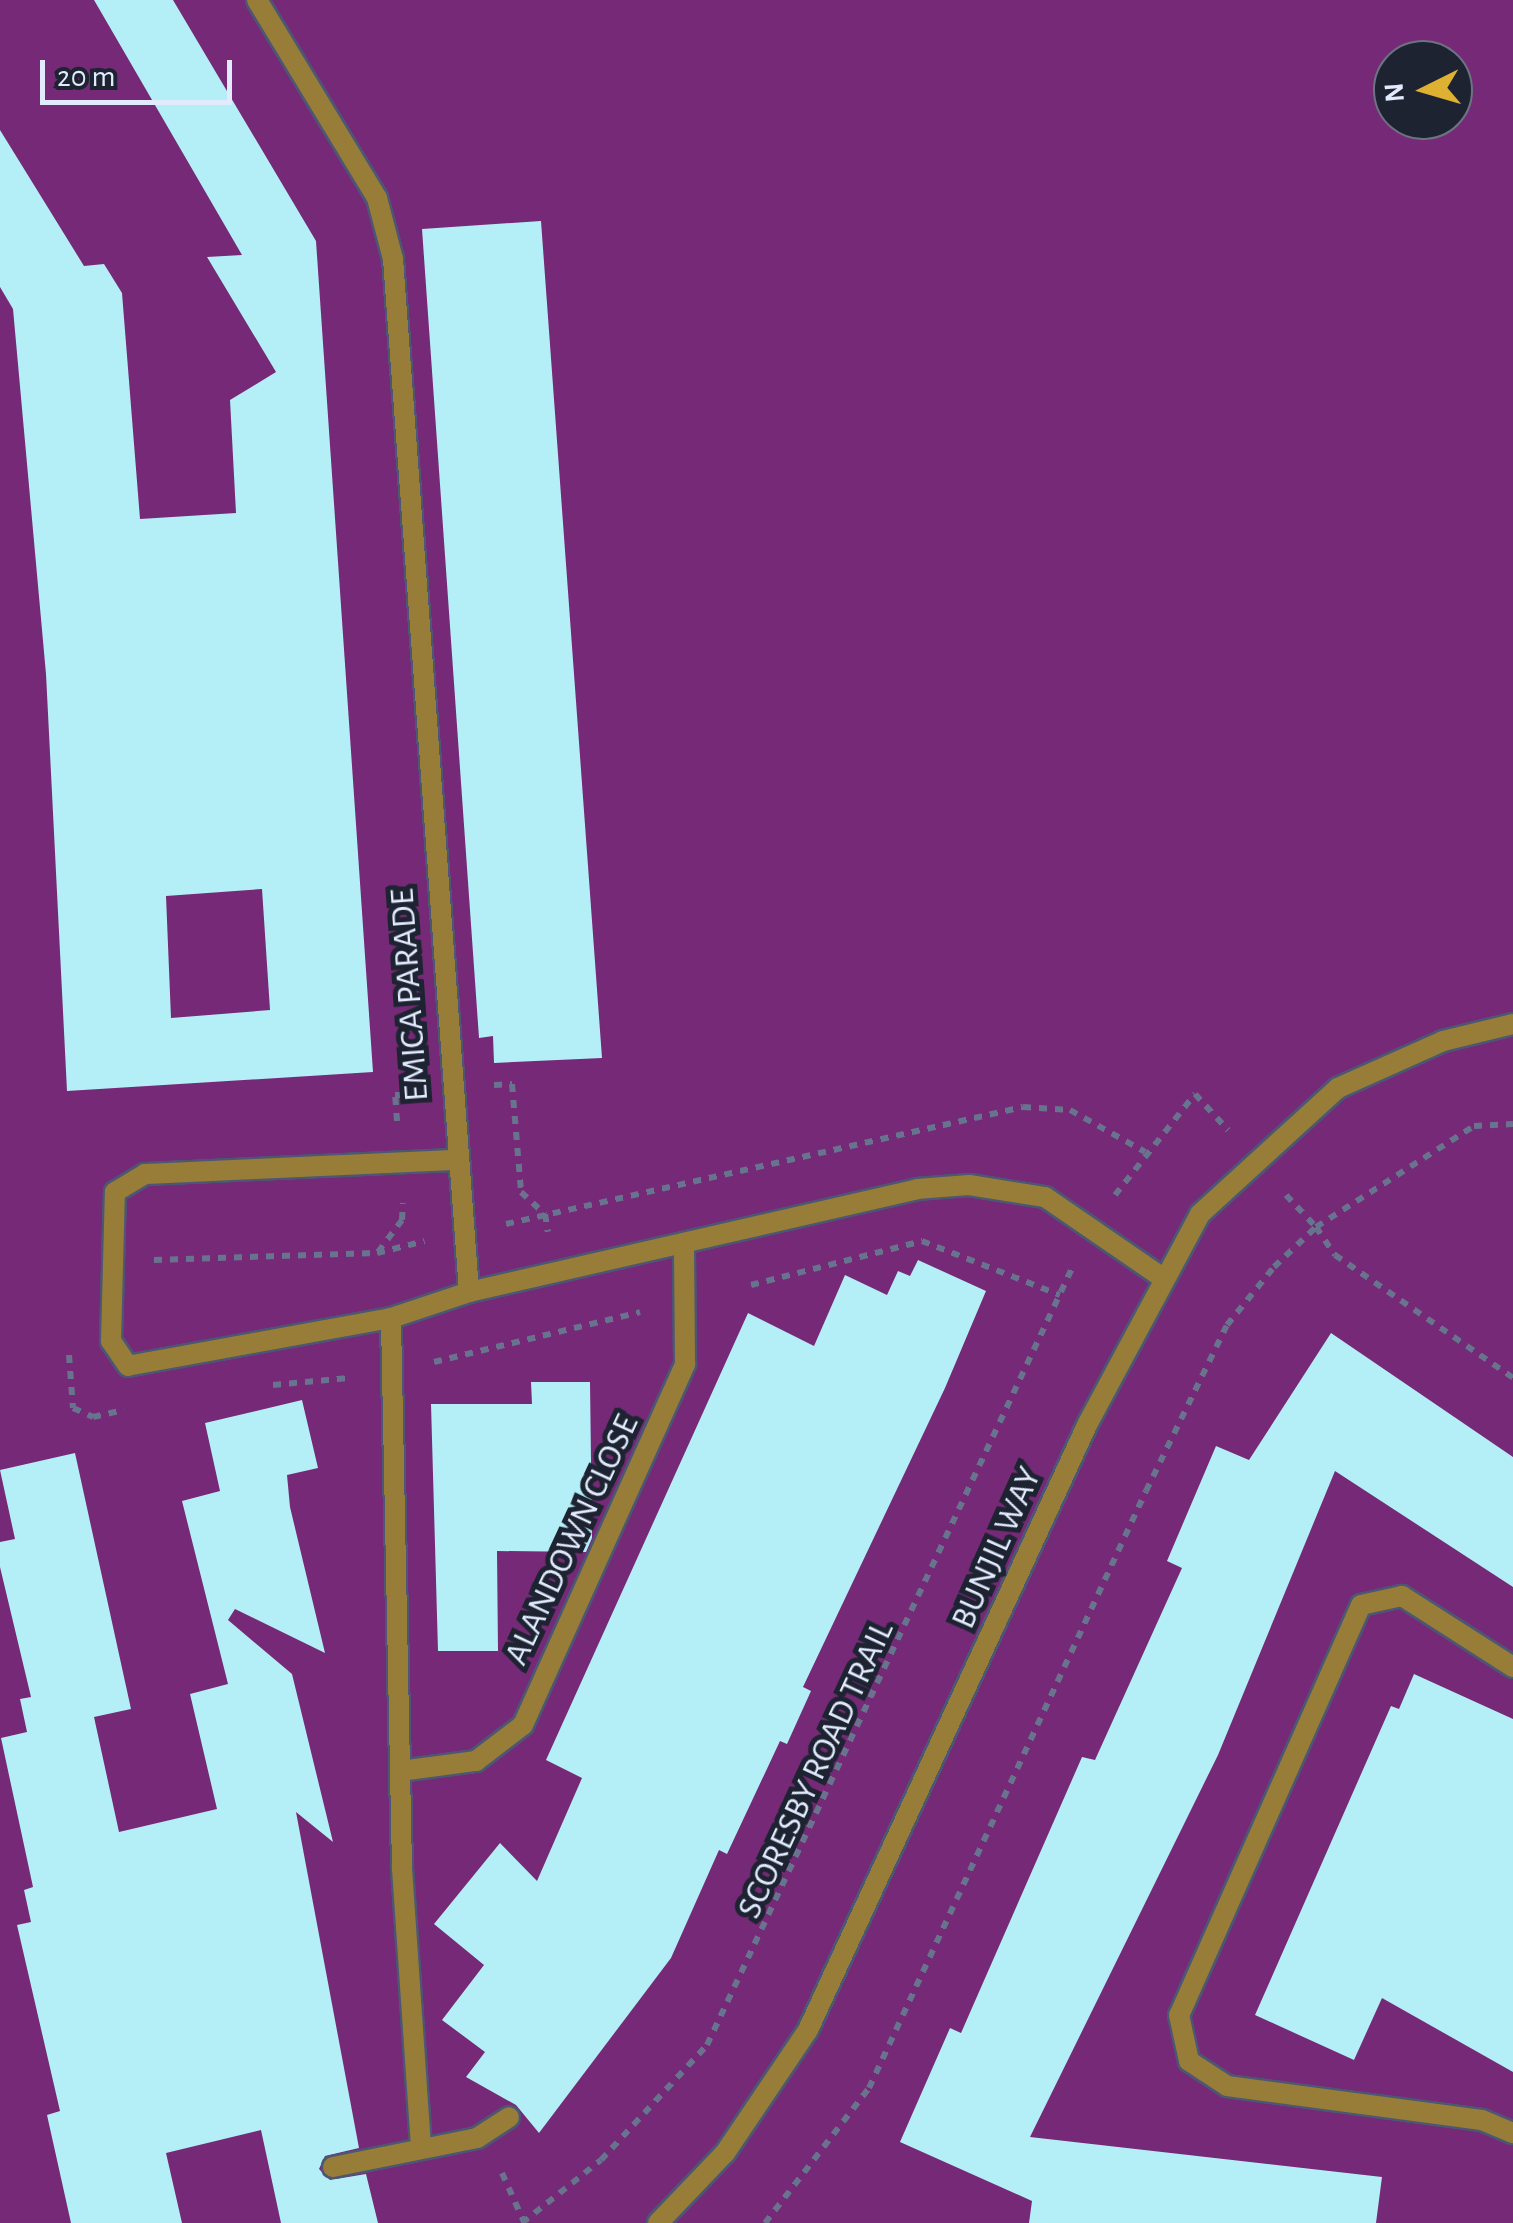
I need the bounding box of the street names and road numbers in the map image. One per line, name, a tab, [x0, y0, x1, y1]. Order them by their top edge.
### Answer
street label: EMICA PARADE	[382, 887, 438, 1103]
street label: ALANDOWN CLOSE	[496, 1408, 648, 1672]
street label: BUNJIL WAY	[943, 1461, 1051, 1635]
street label: SCORESBY ROAD TRAIL	[729, 1615, 903, 1925]

